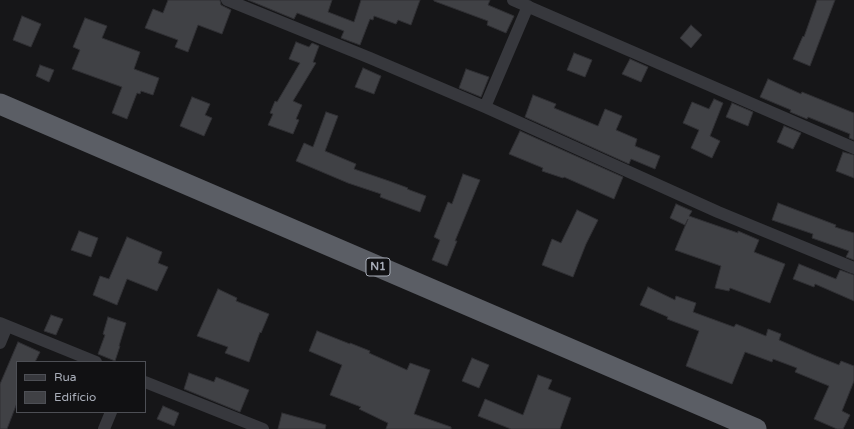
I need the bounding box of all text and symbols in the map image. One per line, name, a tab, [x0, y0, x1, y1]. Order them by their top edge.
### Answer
road number: N1	[366, 258, 390, 276]
legend	[16, 361, 146, 413]
text: Rua	[54, 370, 77, 384]
text: Edifício	[54, 390, 96, 404]

